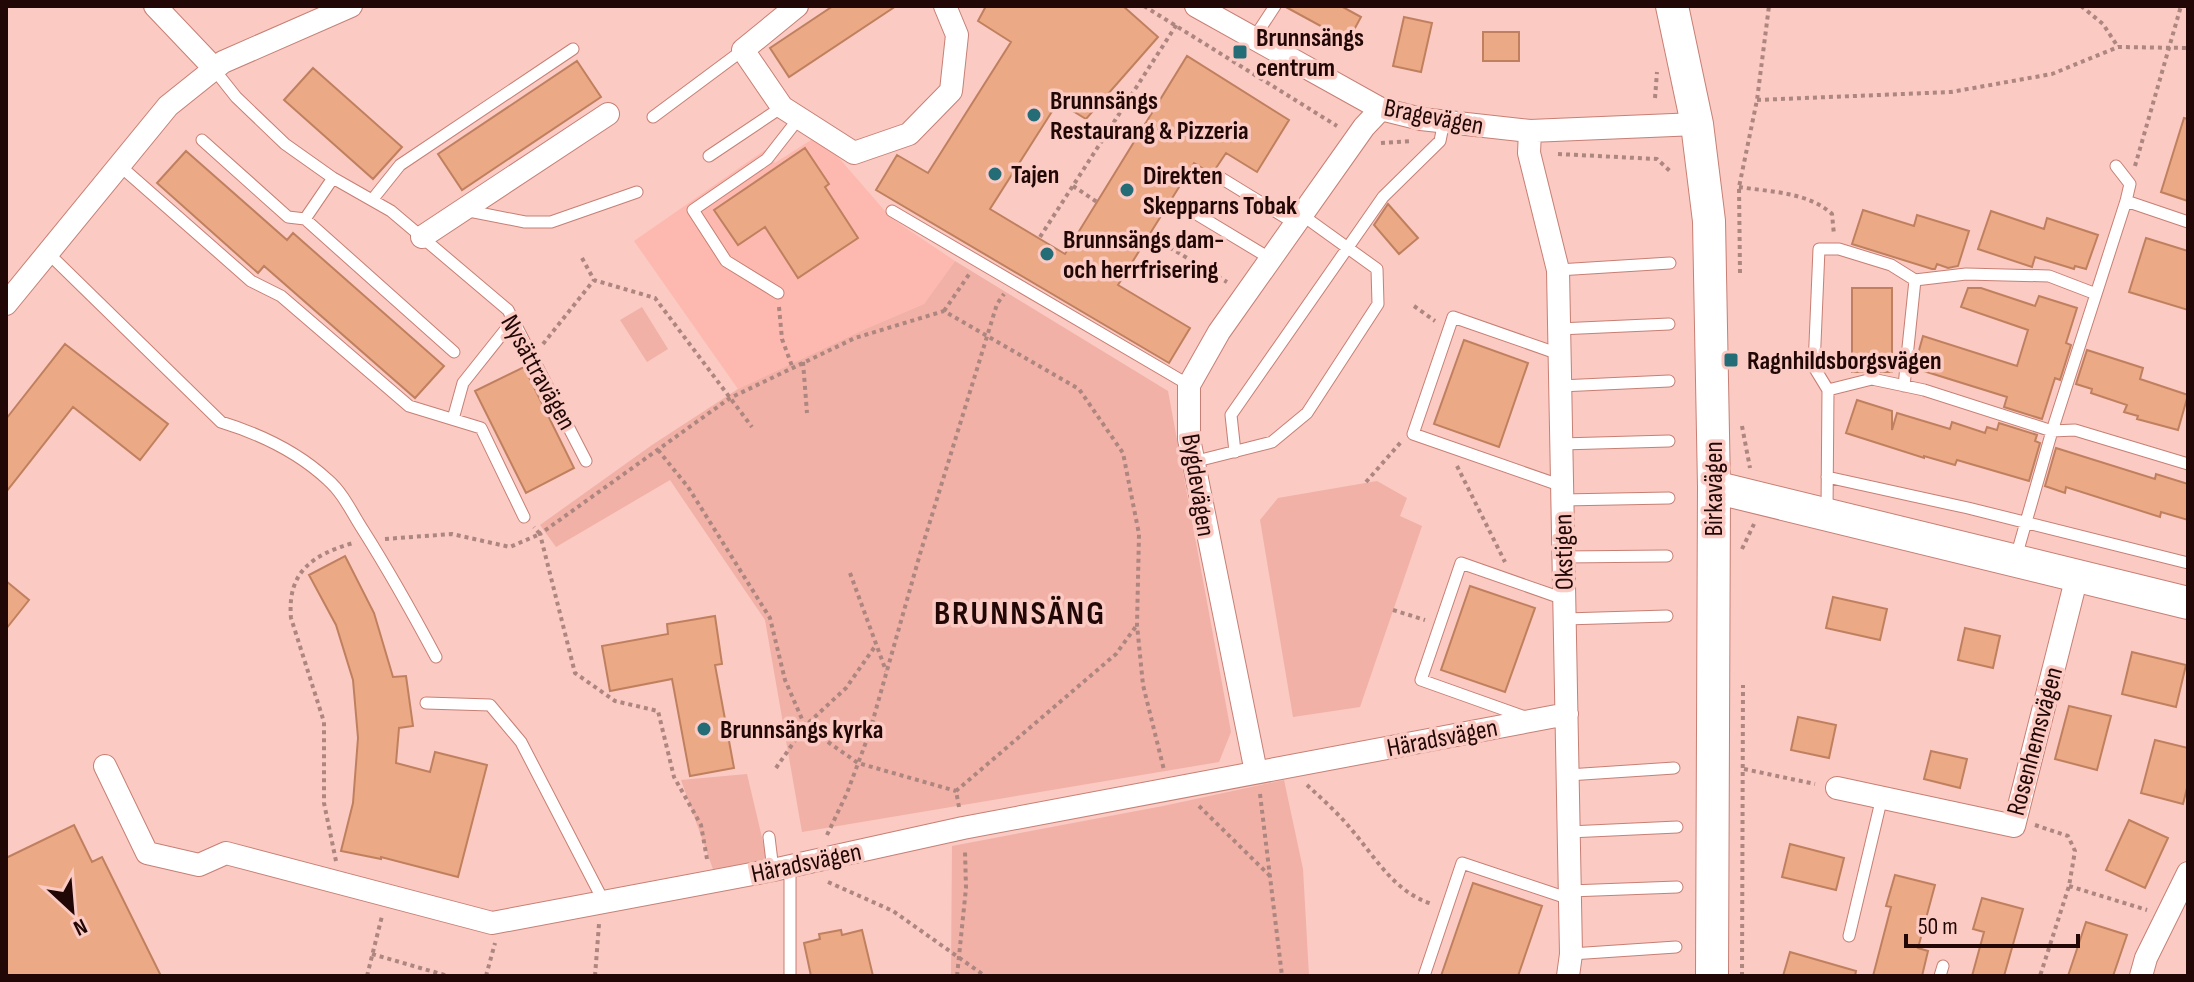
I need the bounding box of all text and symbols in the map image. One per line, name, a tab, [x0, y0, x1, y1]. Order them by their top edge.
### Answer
place label: Brunnsängs centrum	[1256, 23, 1364, 84]
marker: Brunnsängs centrum	[1231, 43, 1249, 61]
place label: Brunnsängs Restaurang & Pizzeria	[1050, 86, 1249, 147]
street label: Bragevägen	[1381, 93, 1486, 142]
marker: Brunnsängs Restaurang & Pizzeria	[1025, 106, 1043, 124]
place label: Tajen	[1011, 160, 1059, 191]
place label: Direkten Skepparns Tobak	[1143, 161, 1297, 222]
marker: Tajen	[986, 165, 1004, 183]
marker: Direkten Skepparns Tobak	[1118, 181, 1136, 199]
place label: Brunnsängs dam- och herrfrisering	[1063, 225, 1224, 286]
marker: Brunnsängs dam- och herrfrisering	[1038, 245, 1056, 263]
street label: Nysättravägen	[493, 310, 582, 436]
place label: Ragnhildsborgsvägen	[1747, 346, 1942, 377]
marker: Ragnhildsborgsvägen	[1722, 351, 1740, 369]
street label: Bygdevägen	[1174, 432, 1221, 539]
street label: Birkavägen	[1699, 441, 1730, 537]
street label: Okstigen	[1548, 514, 1581, 590]
district label: BRUNNSÄNG	[934, 593, 1106, 634]
street label: Rosenhemsvägen	[2001, 664, 2070, 819]
street label: Häradsvägen	[1384, 713, 1500, 764]
place label: Brunnsängs kyrka	[720, 715, 884, 746]
marker: Brunnsängs kyrka	[695, 720, 713, 738]
street label: Häradsvägen	[748, 837, 864, 890]
north arrow	[32, 870, 112, 950]
scale bar	[1906, 898, 2078, 948]
text: N	[69, 912, 91, 941]
text: 50 m	[1918, 912, 1958, 941]

